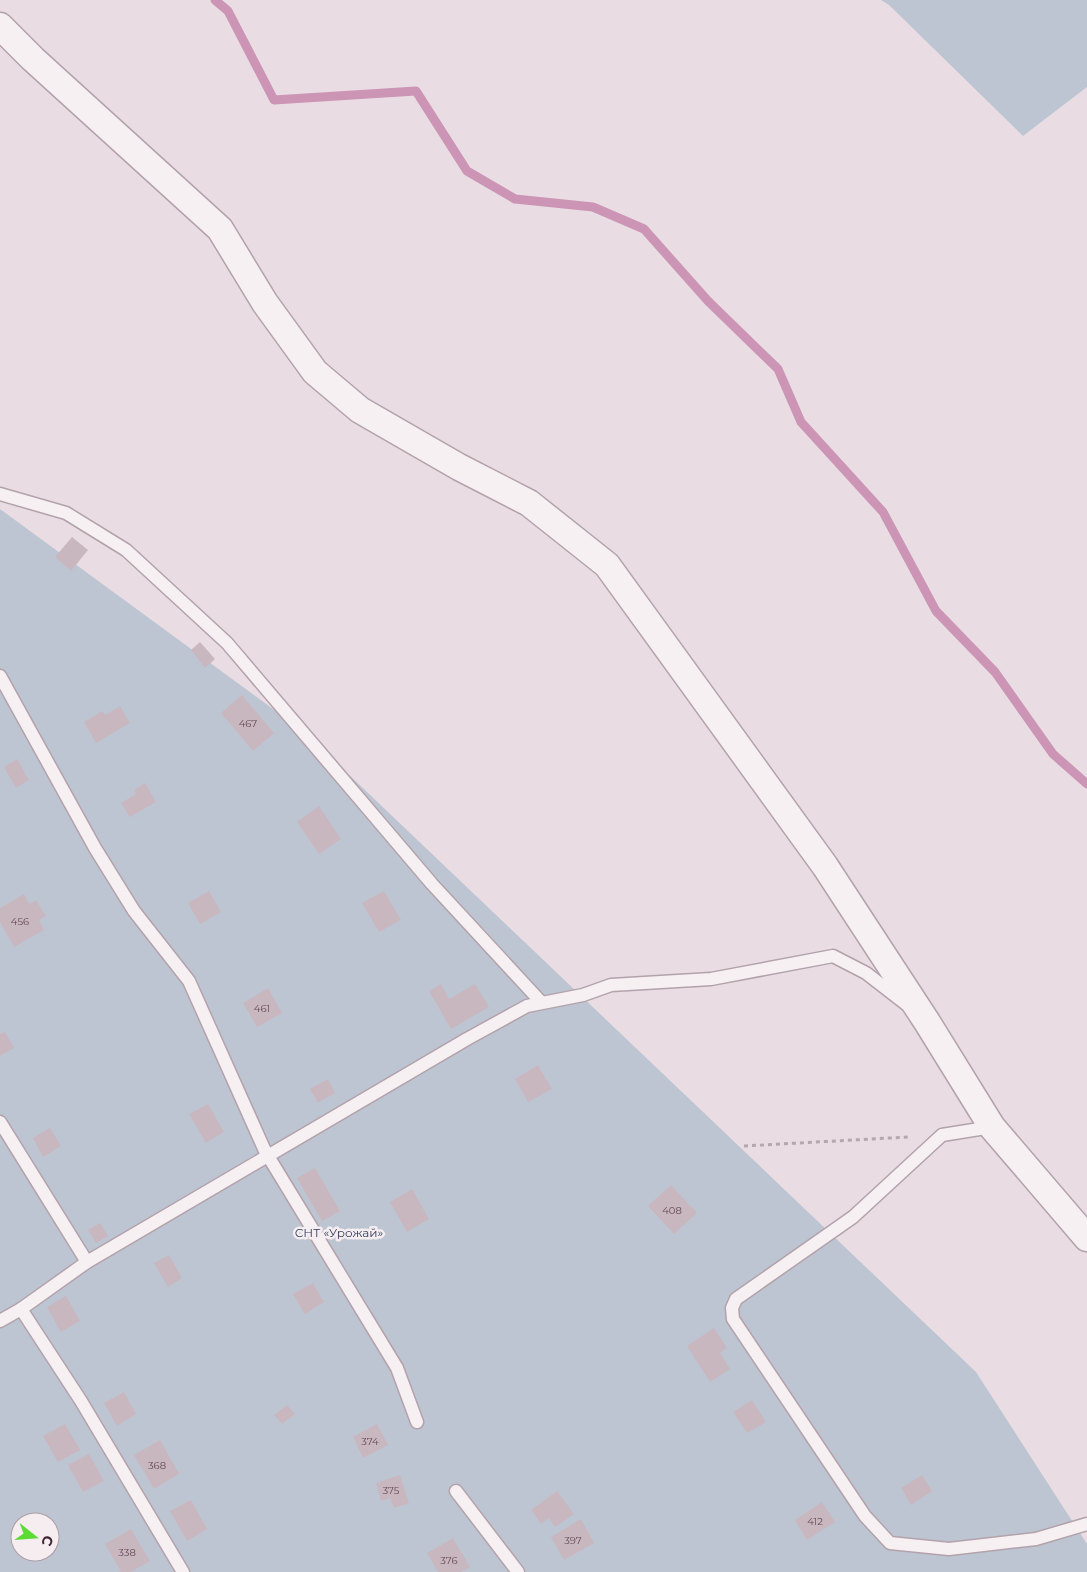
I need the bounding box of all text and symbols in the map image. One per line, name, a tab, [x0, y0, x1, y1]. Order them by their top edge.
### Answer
house number: 467	[239, 717, 257, 730]
house number: 456	[11, 915, 29, 928]
house number: 461	[254, 1002, 270, 1015]
house number: 408	[662, 1204, 682, 1217]
park label: СНТ «Урожай»	[295, 1225, 384, 1240]
house number: 374	[361, 1435, 379, 1448]
house number: 368	[148, 1459, 166, 1472]
house number: 375	[383, 1484, 400, 1497]
north arrow	[10, 1512, 60, 1562]
house number: 412	[807, 1515, 823, 1528]
text: С	[37, 1533, 58, 1548]
house number: 397	[564, 1534, 582, 1547]
house number: 338	[118, 1546, 136, 1559]
house number: 376	[440, 1554, 458, 1567]

